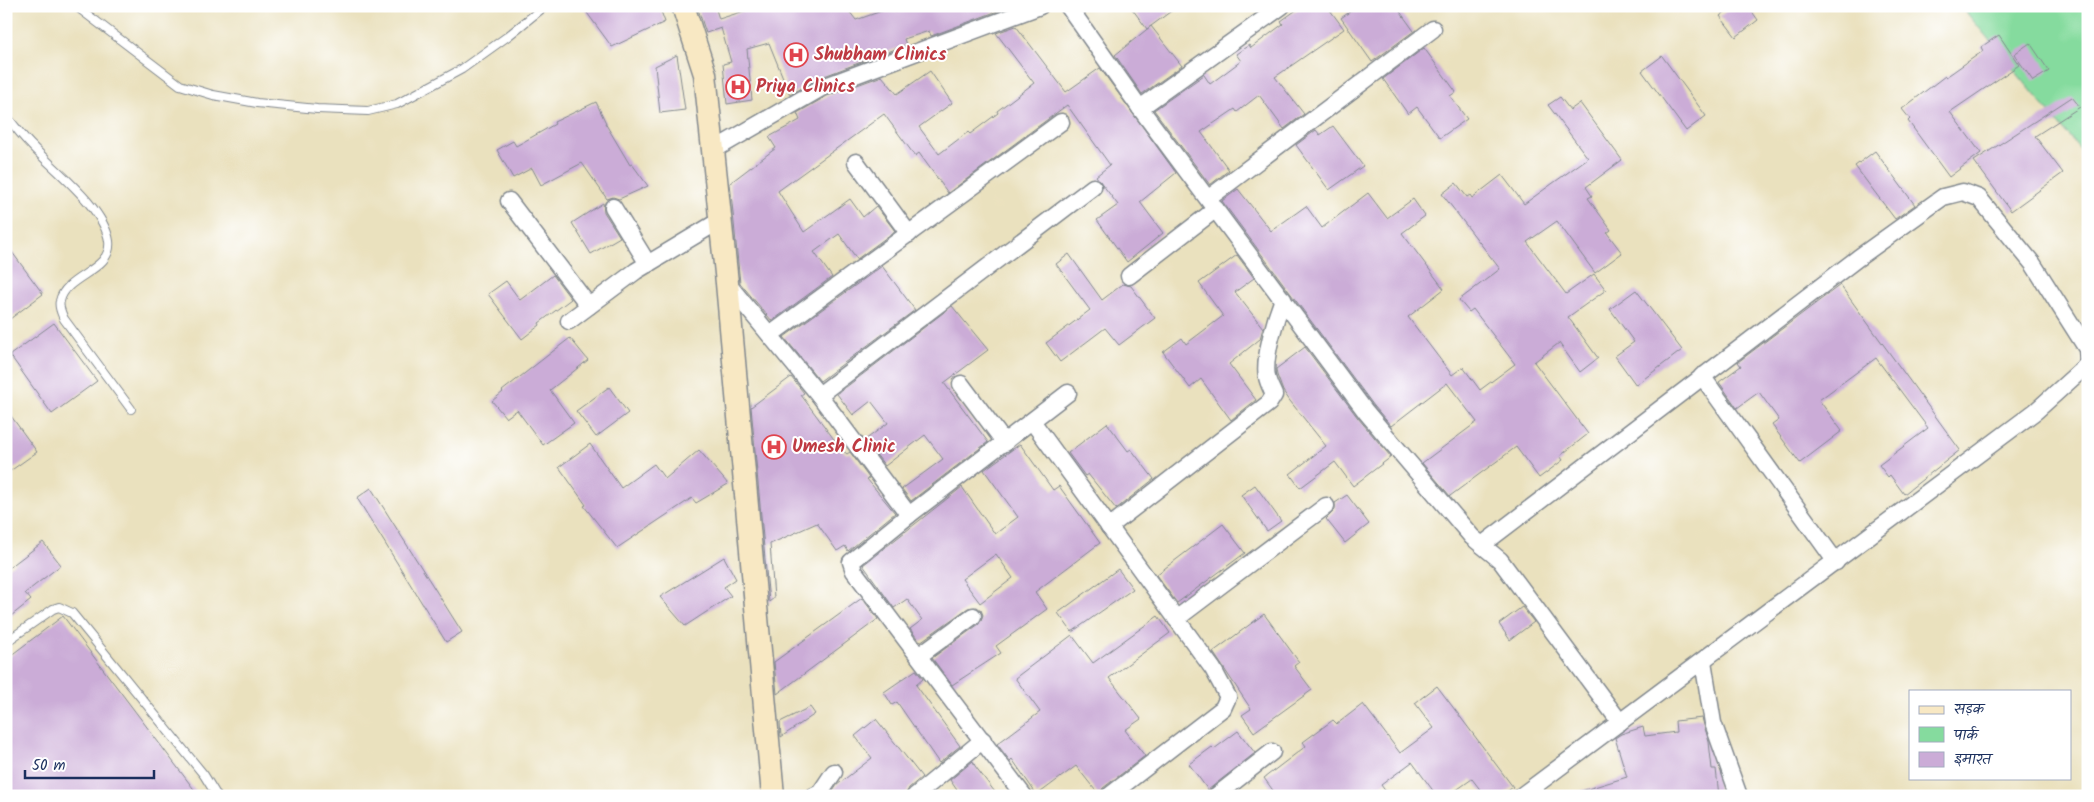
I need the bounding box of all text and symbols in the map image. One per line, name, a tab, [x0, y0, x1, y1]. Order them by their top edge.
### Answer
place label: Shubham Clinics	[814, 41, 947, 70]
hospital icon: Shubham Clinics	[783, 42, 809, 68]
place label: Priya Clinics	[756, 73, 856, 102]
hospital icon: Priya Clinics	[725, 74, 751, 100]
place label: Umesh Clinic	[792, 433, 896, 462]
hospital icon: Umesh Clinic	[761, 434, 787, 460]
legend	[1909, 690, 2072, 780]
text: सड़क	[1954, 698, 1986, 722]
text: पार्क	[1953, 724, 1980, 748]
scale bar	[25, 747, 154, 779]
text: इमारत	[1954, 748, 1994, 772]
text: 50 m	[32, 754, 66, 778]

